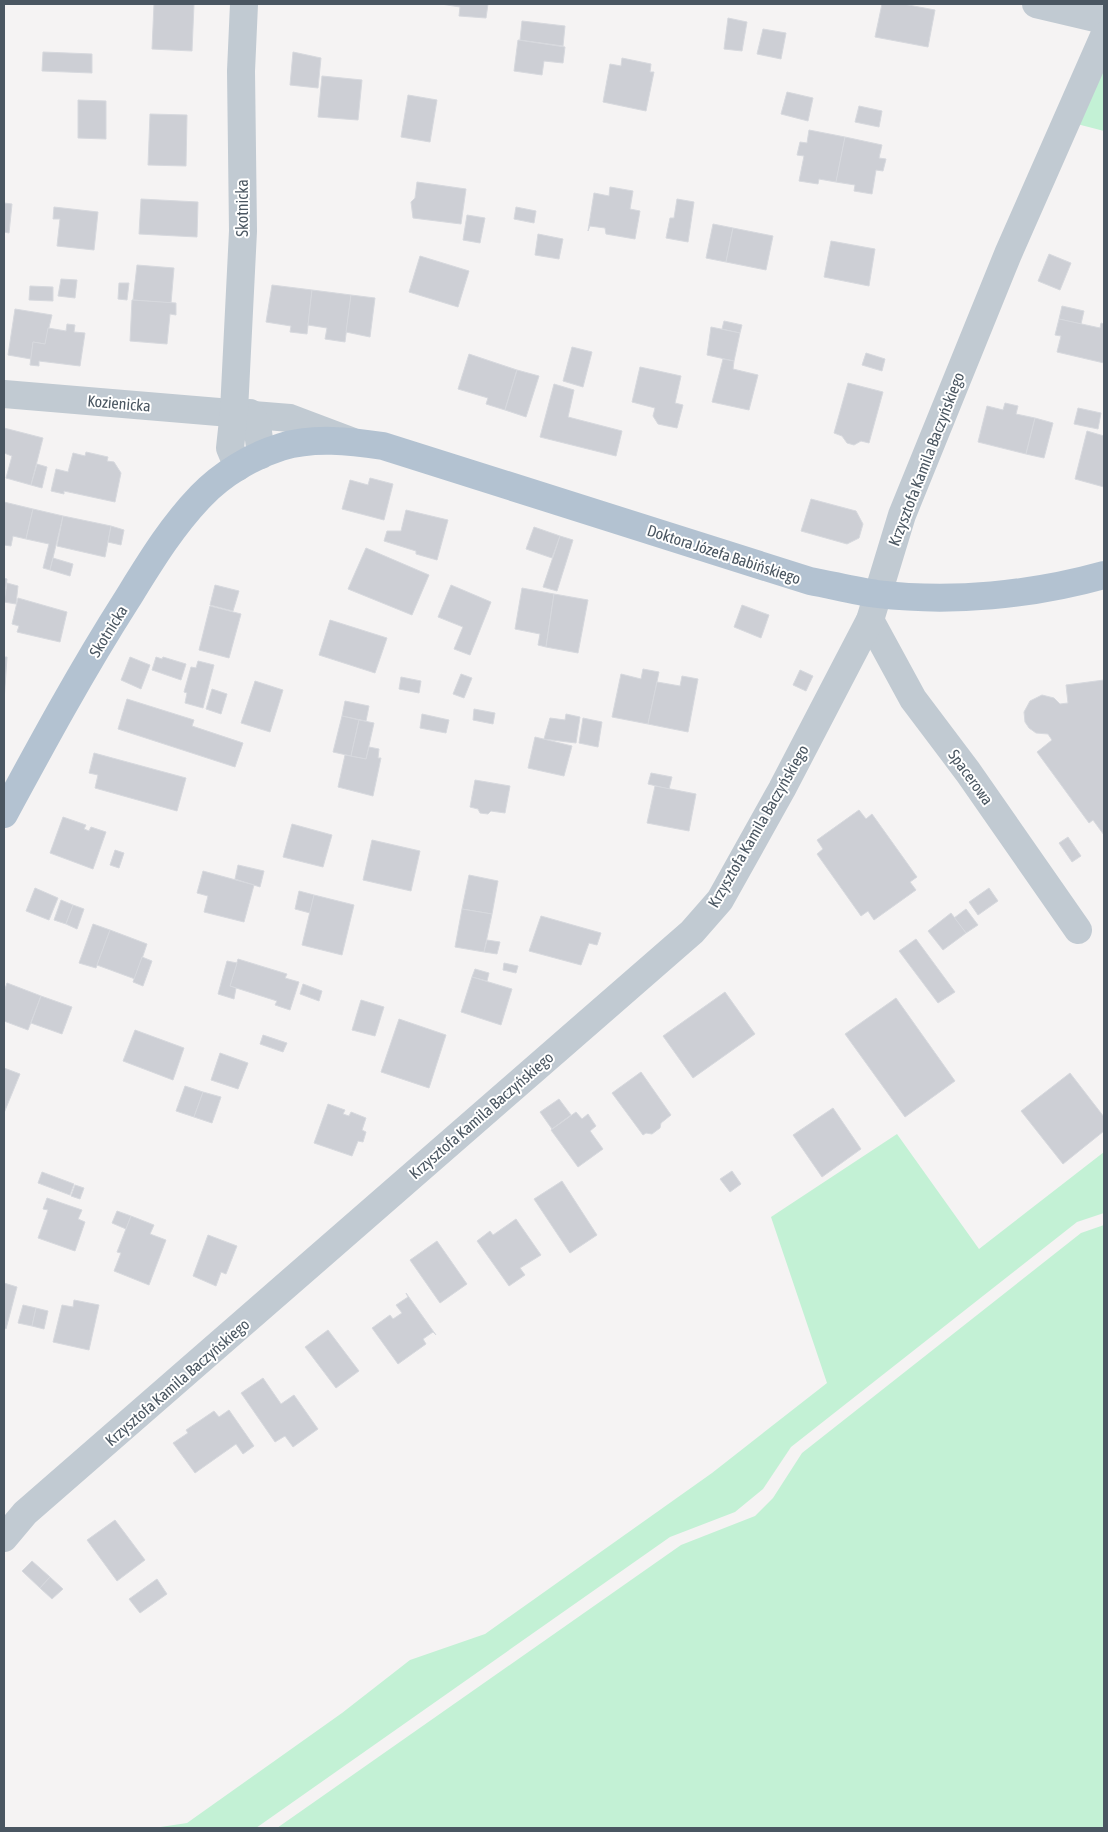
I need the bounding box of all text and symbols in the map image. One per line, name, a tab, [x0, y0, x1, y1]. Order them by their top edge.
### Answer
street label: Skotnicka	[233, 179, 251, 237]
street label: Krzysztofa Kamila Baczyńskiego	[885, 370, 968, 549]
street label: Kozienicka	[87, 391, 151, 415]
street label: Doktora Józefa Babińskiego	[645, 521, 803, 588]
street label: Skotnicka	[85, 602, 131, 660]
street label: Krzysztofa Kamila Baczyńskiego	[704, 742, 813, 911]
street label: Spacerowa	[944, 746, 997, 809]
street label: Krzysztofa Kamila Baczyńskiego	[405, 1048, 557, 1183]
street label: Krzysztofa Kamila Baczyńskiego	[101, 1315, 253, 1450]

